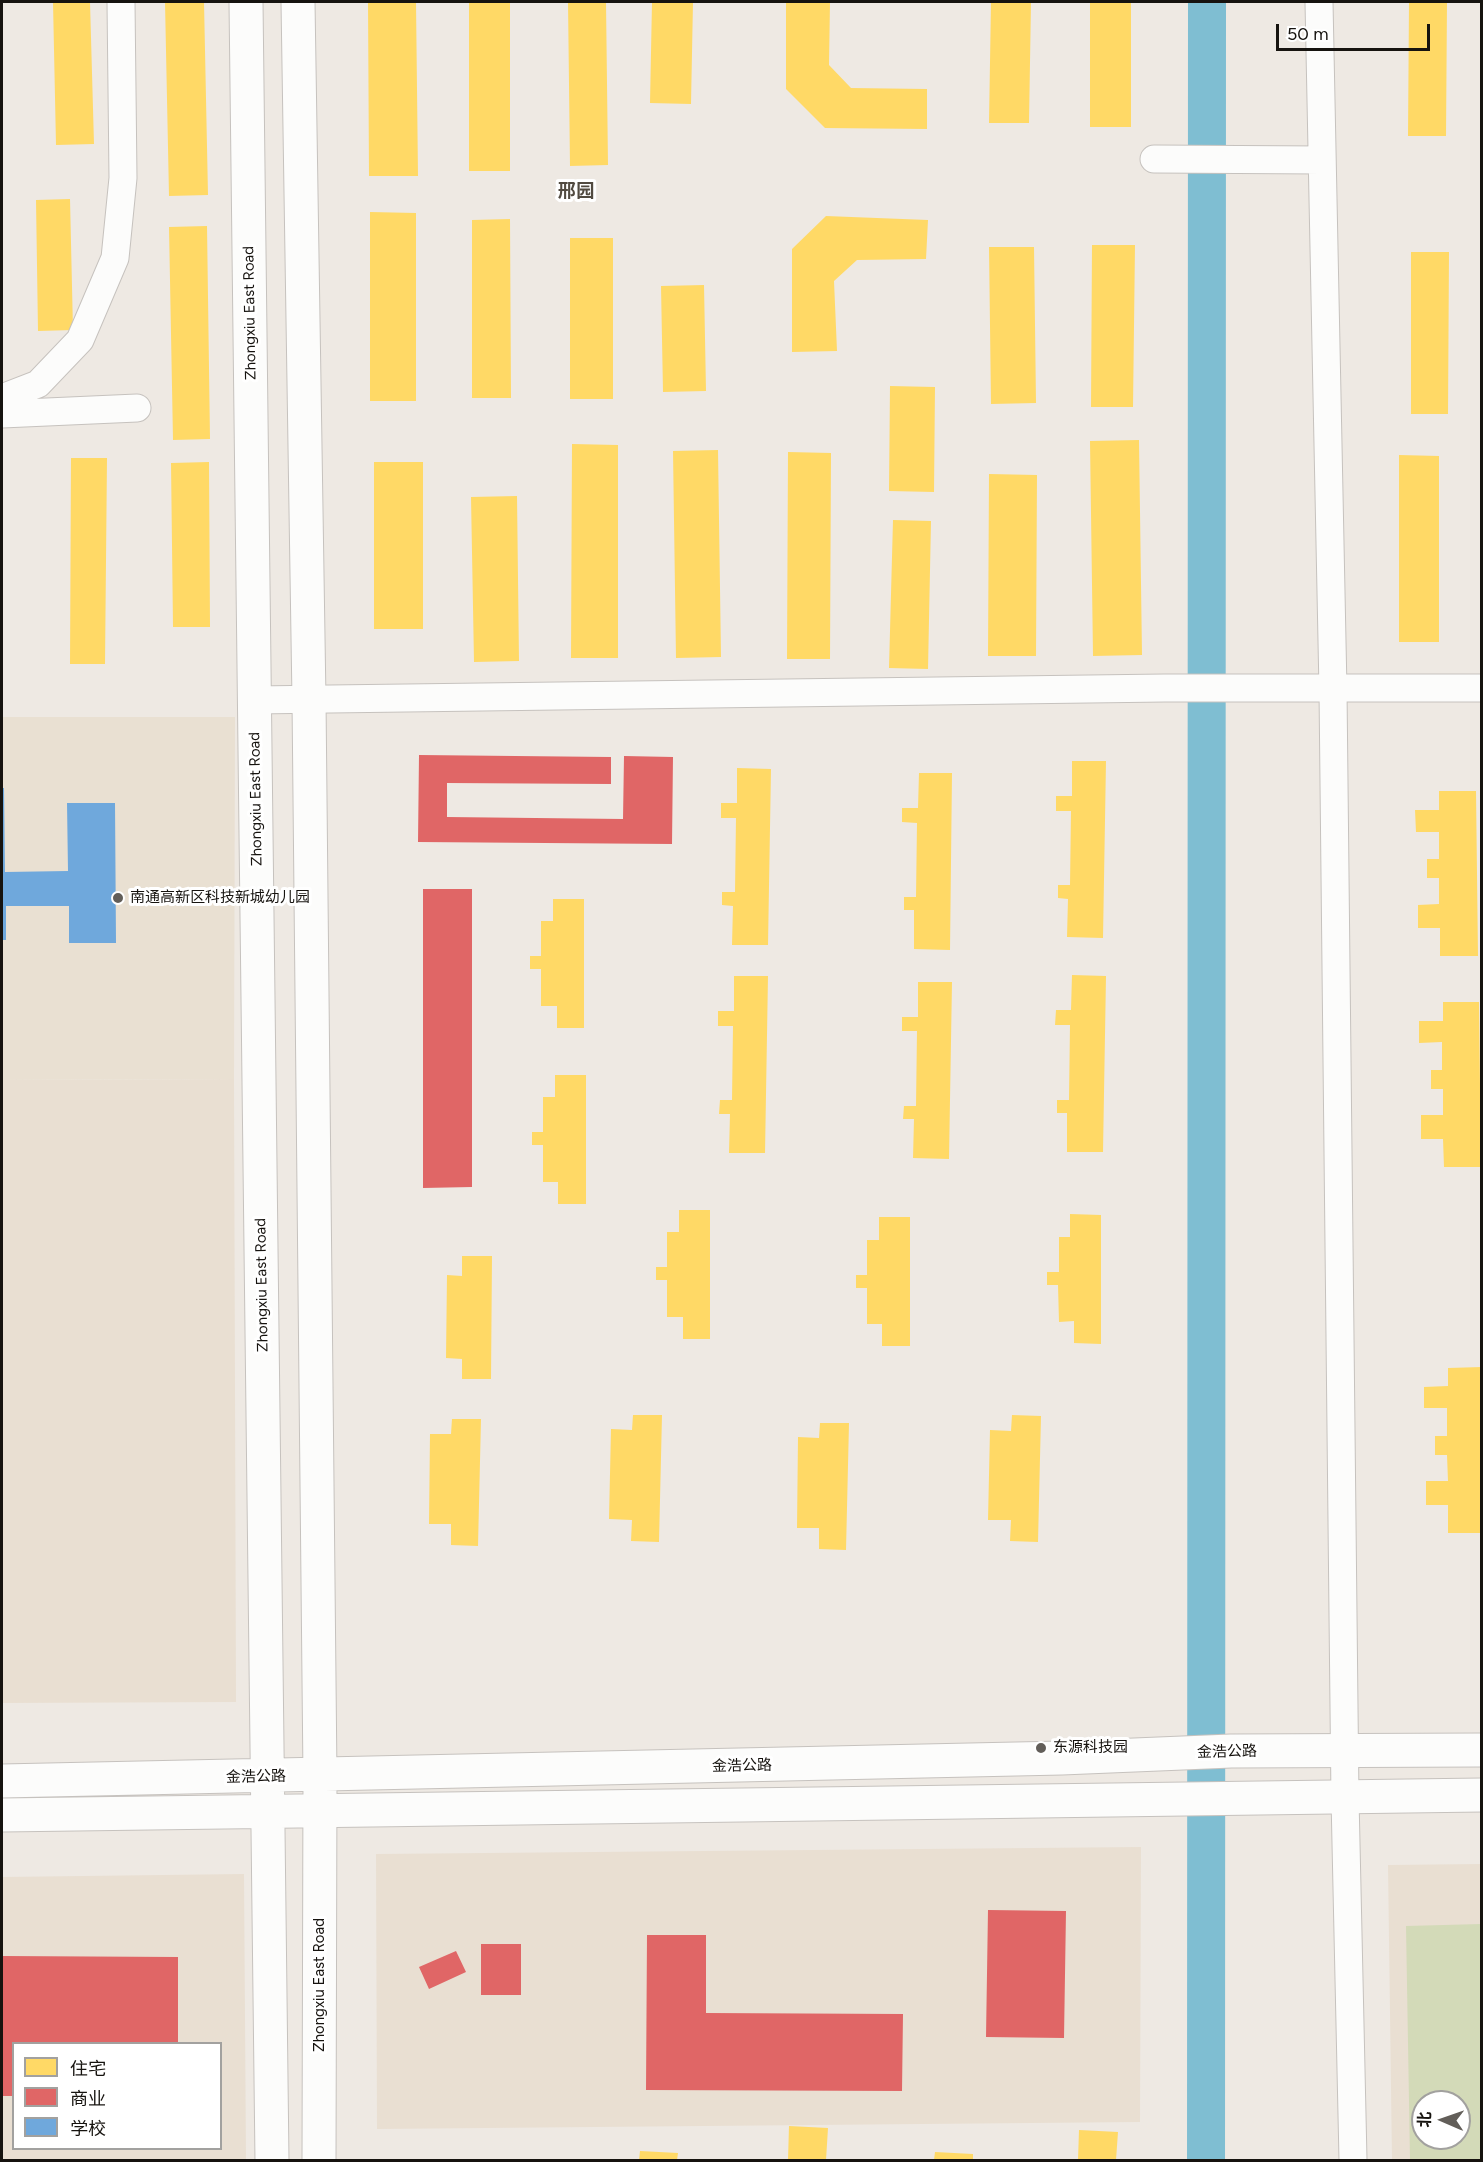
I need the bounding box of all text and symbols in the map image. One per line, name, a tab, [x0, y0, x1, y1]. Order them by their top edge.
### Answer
scale bar	[1279, 12, 1434, 50]
text: 50 m	[1287, 23, 1329, 45]
district label: 邢园	[558, 181, 594, 203]
street label: Zhongxiu East Road	[240, 246, 260, 380]
street label: Zhongxiu East Road	[246, 732, 266, 866]
place label: 南通高新区科技新城幼儿园	[130, 889, 310, 907]
marker: 南通高新区科技新城幼儿园	[111, 891, 125, 905]
street label: Zhongxiu East Road	[252, 1218, 272, 1352]
place label: 东源科技园	[1053, 1739, 1128, 1757]
marker: 东源科技园	[1034, 1741, 1048, 1755]
street label: 金浩公路	[1197, 1742, 1257, 1762]
street label: 金浩公路	[712, 1756, 772, 1776]
street label: 金浩公路	[226, 1767, 286, 1787]
street label: Zhongxiu East Road	[311, 1918, 329, 2052]
legend	[12, 2042, 222, 2150]
text: 住宅	[70, 2058, 106, 2080]
text: 商业	[70, 2088, 106, 2110]
north arrow	[1411, 2090, 1471, 2150]
text: 北	[1415, 2111, 1434, 2128]
text: 学校	[70, 2118, 106, 2140]

